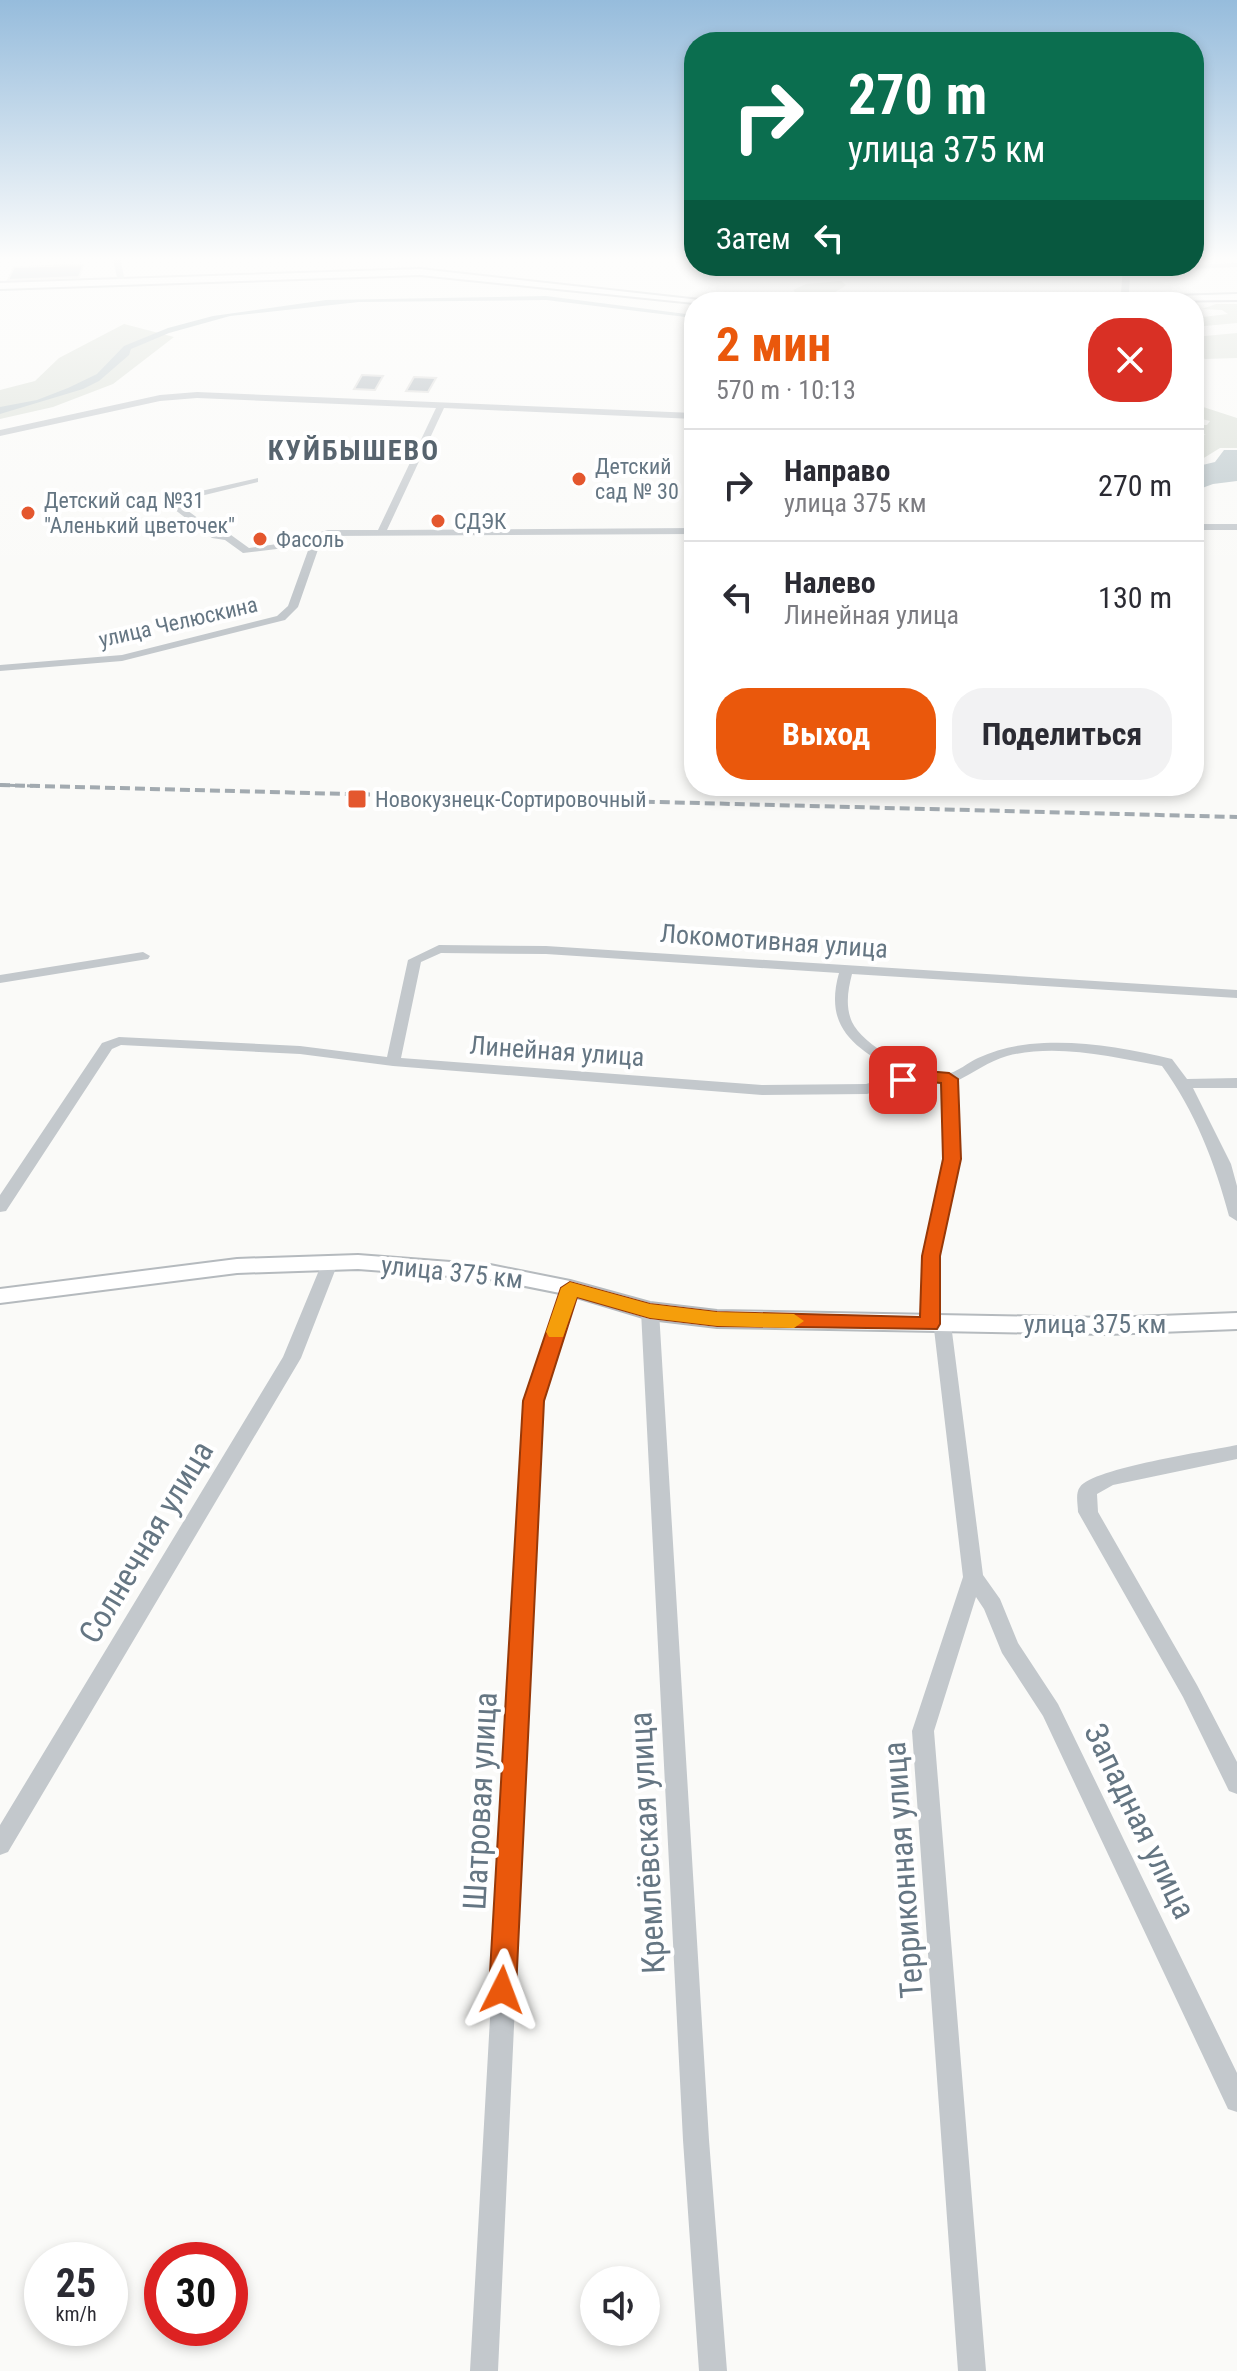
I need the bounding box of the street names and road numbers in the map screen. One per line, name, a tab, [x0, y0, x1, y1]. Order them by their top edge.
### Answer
street label: улица Челюскина	[96, 592, 260, 652]
street label: Локомотивная улица	[659, 918, 889, 964]
street label: Линейная улица	[469, 1030, 645, 1072]
street label: улица 375 км	[380, 1250, 524, 1294]
street label: улица 375 км	[1024, 1309, 1166, 1339]
street label: Солнечная улица	[71, 1434, 221, 1650]
street label: Шатровая улица	[455, 1691, 505, 1911]
street label: Кремлёвская улица	[621, 1711, 673, 1975]
street label: Западная улица	[1076, 1717, 1204, 1925]
street label: Терриконная улица	[875, 1740, 931, 2000]

